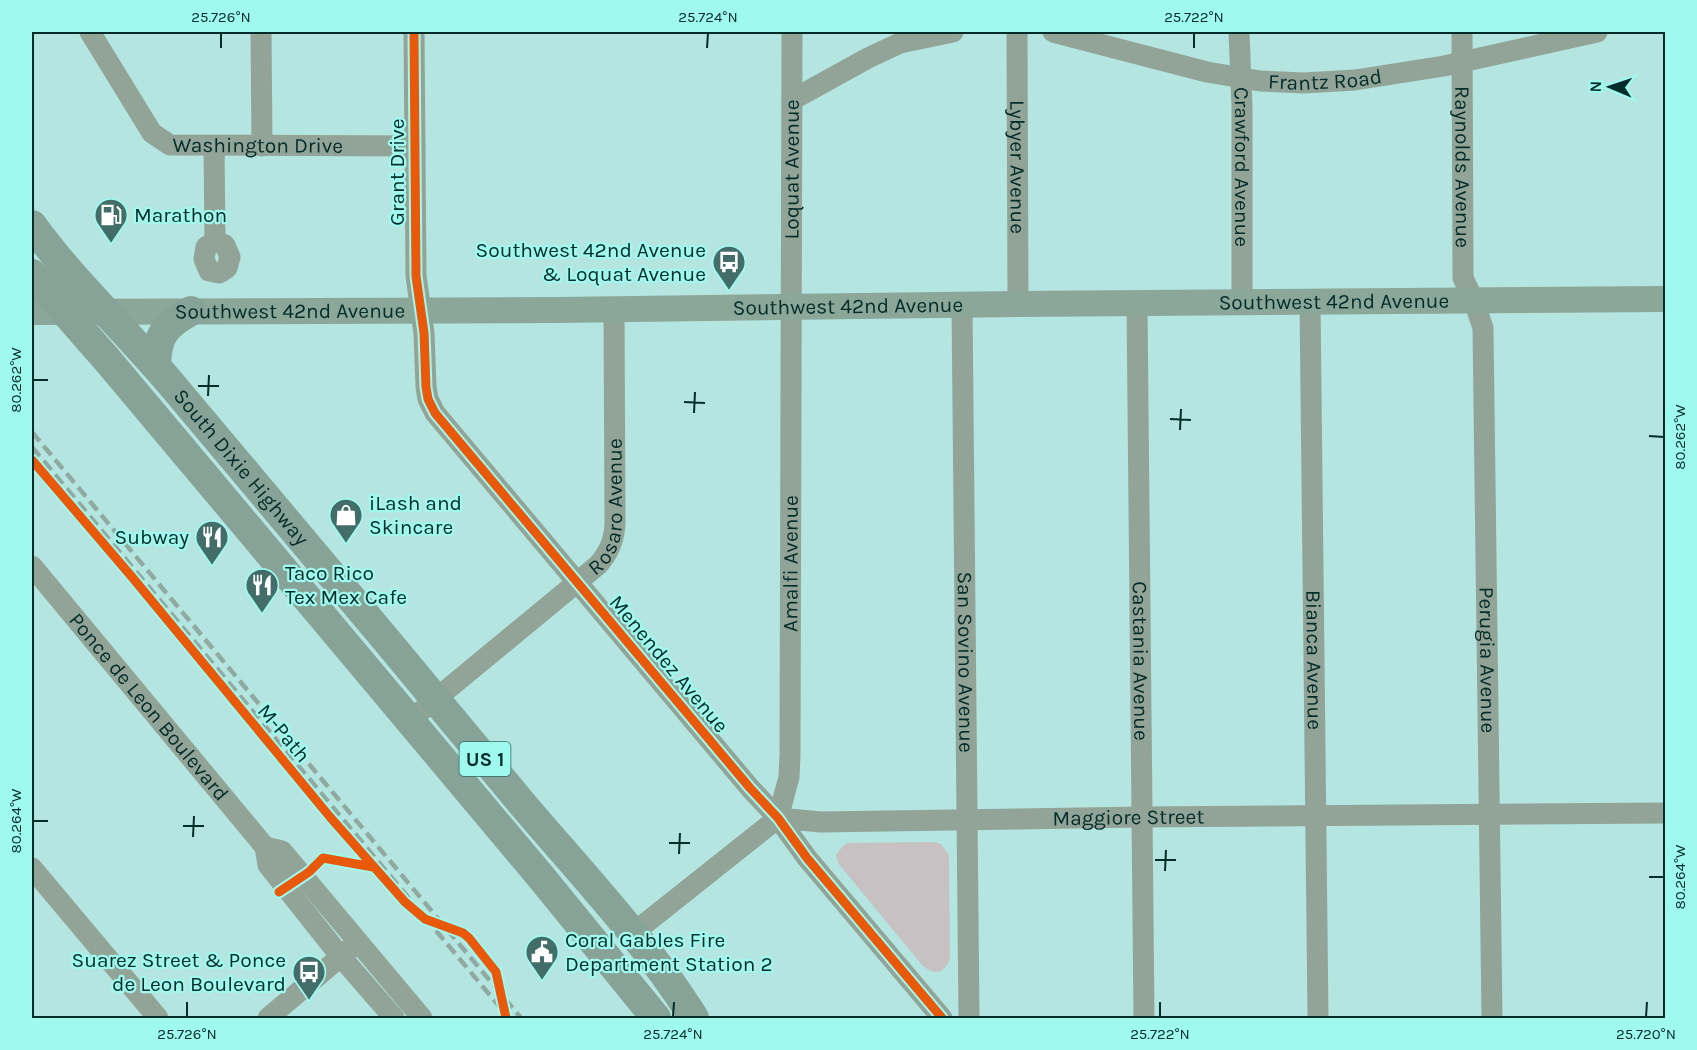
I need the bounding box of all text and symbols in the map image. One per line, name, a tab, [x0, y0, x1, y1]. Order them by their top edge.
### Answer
text: 25.726°N	[191, 8, 251, 26]
text: 25.724°N	[678, 8, 738, 26]
text: 25.722°N	[1164, 8, 1224, 26]
north arrow	[1580, 57, 1640, 117]
street label: Frantz Road	[1268, 64, 1384, 95]
text: N	[1586, 80, 1605, 93]
street label: Crawford Avenue	[1229, 86, 1254, 247]
street label: Raynolds Avenue	[1450, 86, 1475, 248]
street label: Loquat Avenue	[779, 99, 804, 239]
street label: Lybyer Avenue	[1005, 100, 1030, 234]
street label: Grant Drive	[385, 118, 409, 226]
street label: Washington Drive	[173, 133, 343, 158]
fuel station icon: Marathon	[93, 197, 129, 244]
place label: Marathon	[134, 203, 227, 227]
place label: Southwest 42nd Avenue & Loquat Avenue	[476, 238, 706, 286]
bus stop icon: Southwest 42nd Avenue & Loquat Avenue	[711, 244, 747, 291]
street label: Southwest 42nd Avenue	[1219, 289, 1449, 314]
street label: Southwest 42nd Avenue	[732, 293, 963, 320]
street label: Southwest 42nd Avenue	[175, 299, 405, 323]
text: 80.262°W	[7, 347, 25, 413]
street label: South Dixie Highway	[169, 384, 314, 550]
text: 80.262°W	[1671, 404, 1689, 470]
street label: Rosaro Avenue	[583, 438, 627, 580]
place label: iLash and Skincare	[369, 491, 462, 539]
street label: Amalfi Avenue	[778, 495, 803, 632]
shop icon: iLash and Skincare	[328, 497, 364, 544]
restaurant icon: Subway	[194, 519, 230, 566]
place label: Subway	[115, 525, 189, 549]
place label: Taco Rico Tex Mex Cafe	[285, 561, 407, 609]
restaurant icon: Taco Rico Tex Mex Cafe	[244, 567, 280, 614]
street label: San Sovino Avenue	[953, 571, 978, 753]
street label: Castania Avenue	[1128, 581, 1153, 741]
street label: Perugia Avenue	[1474, 587, 1500, 733]
street label: Menendez Avenue	[605, 590, 733, 738]
street label: Bianca Avenue	[1301, 590, 1327, 730]
street label: Ponce de Leon Boulevard	[64, 608, 234, 806]
street label: M-Path	[253, 699, 315, 767]
road number: US 1	[460, 742, 510, 776]
text: 80.264°W	[7, 788, 25, 853]
street label: Maggiore Street	[1052, 805, 1204, 830]
text: 80.264°W	[1671, 844, 1689, 909]
place label: Coral Gables Fire Department Station 2	[565, 928, 773, 976]
public building icon: Coral Gables Fire Department Station 2	[524, 934, 560, 981]
place label: Suarez Street & Ponce de Leon Boulevard	[71, 948, 286, 996]
bus stop icon: Suarez Street & Ponce de Leon Boulevard	[291, 954, 327, 1001]
text: 25.726°N	[157, 1025, 217, 1043]
text: 25.724°N	[643, 1025, 703, 1043]
text: 25.722°N	[1130, 1025, 1190, 1043]
text: 25.720°N	[1616, 1025, 1676, 1043]

